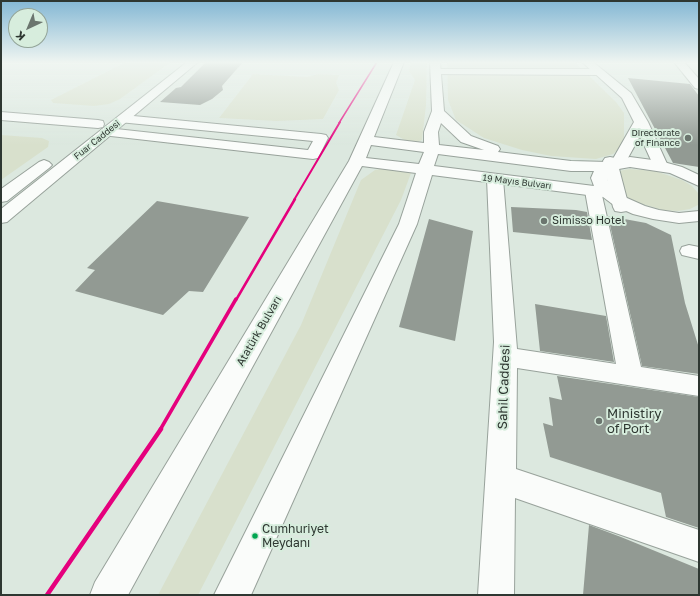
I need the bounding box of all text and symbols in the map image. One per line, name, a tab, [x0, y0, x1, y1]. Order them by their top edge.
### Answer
north arrow	[8, 8, 48, 48]
text: K	[13, 29, 27, 44]
street label: Fuar Caddesi	[72, 118, 122, 162]
place label: Directorate of Finance	[632, 128, 680, 149]
marker: Directorate of Finance	[683, 133, 693, 143]
street label: 19 Mayıs Bulvarı	[482, 172, 552, 192]
place label: Simisso Hotel	[552, 214, 625, 228]
marker: Simisso Hotel	[539, 216, 549, 226]
street label: Atatürk Bulvarı	[234, 294, 284, 368]
street label: Sahil Caddesi	[495, 344, 513, 430]
place label: Ministiry of Port	[607, 406, 661, 437]
marker: Ministiry of Port	[594, 416, 604, 426]
place label: Cumhuriyet Meydanı	[262, 522, 329, 550]
marker: Cumhuriyet Meydanı	[250, 531, 260, 541]

